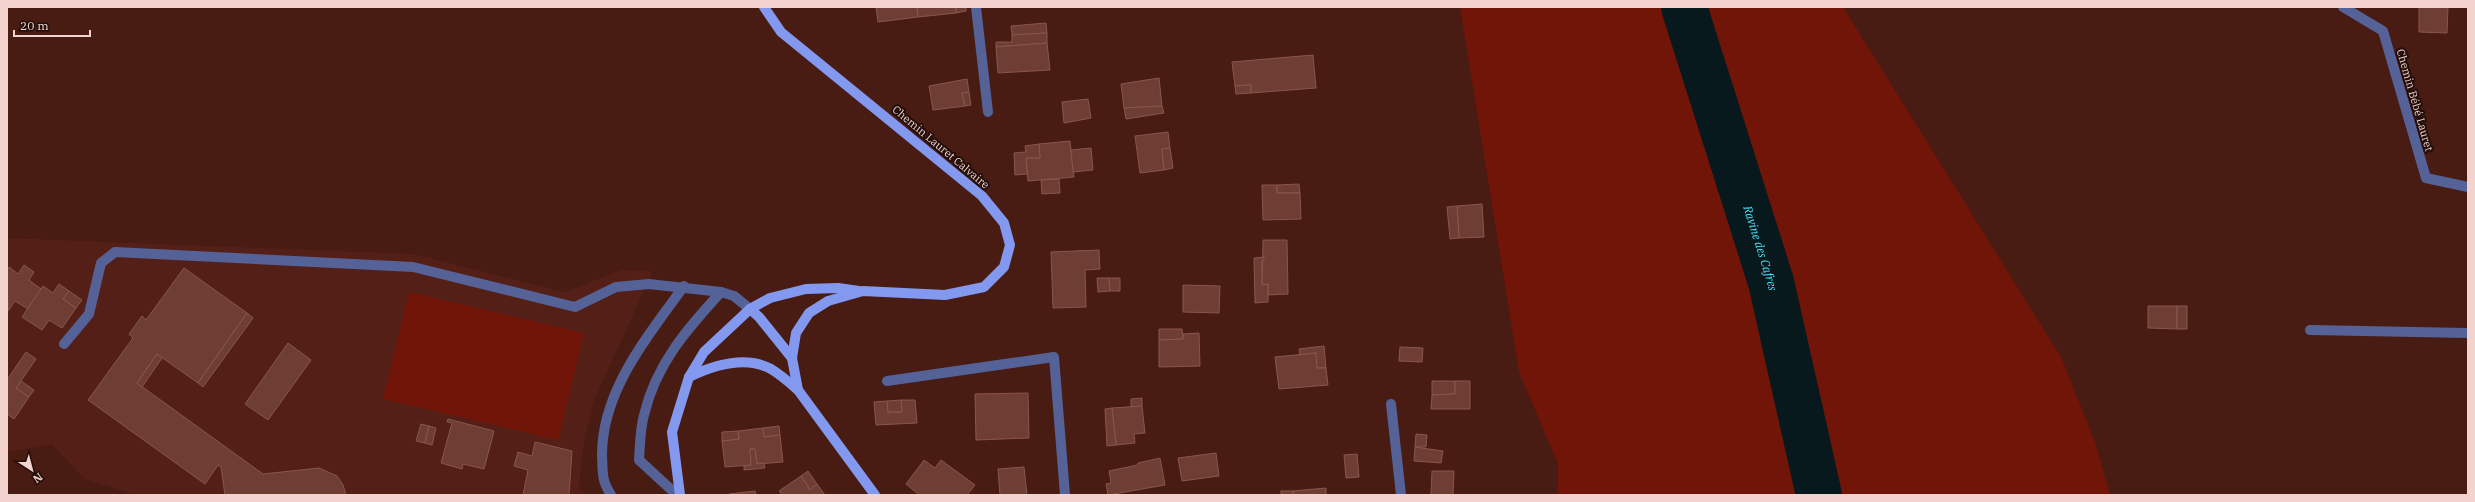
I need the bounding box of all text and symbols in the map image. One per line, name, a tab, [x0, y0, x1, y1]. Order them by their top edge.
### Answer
scale bar	[14, 12, 90, 38]
text: 20 m	[20, 18, 49, 33]
street label: Chemin Bébé Lauret	[2394, 47, 2436, 153]
street label: Chemin Lauret Calvaire	[890, 102, 992, 192]
water label: Ravine des Cafres	[1740, 203, 1781, 293]
north arrow	[12, 450, 52, 490]
text: N	[30, 470, 46, 486]

